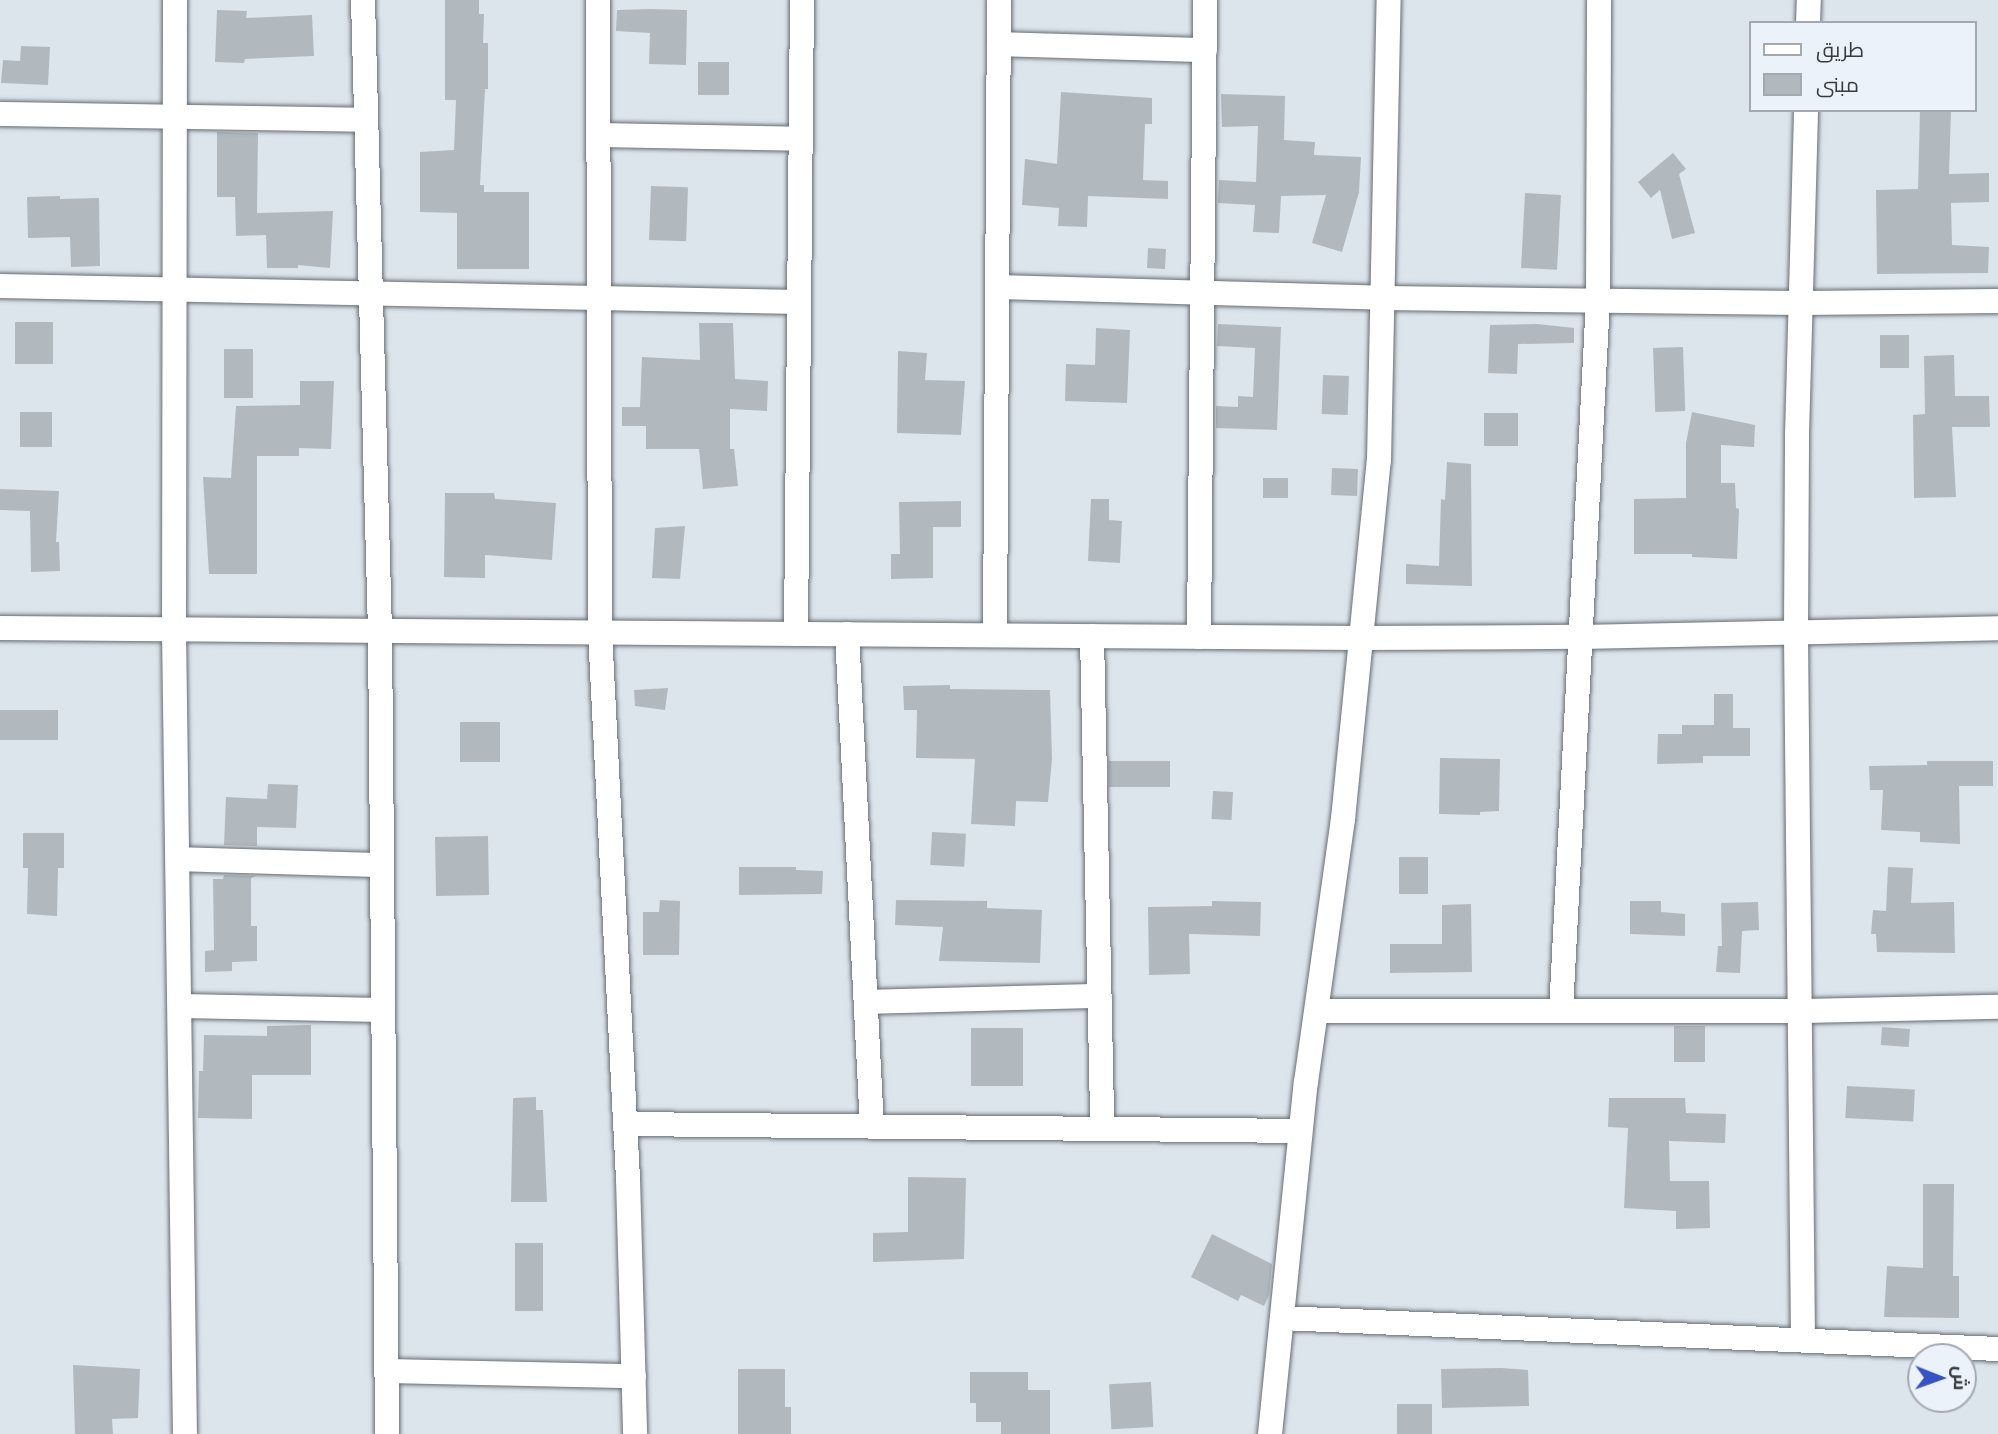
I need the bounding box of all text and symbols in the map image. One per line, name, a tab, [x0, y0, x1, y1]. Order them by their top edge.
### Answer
legend	[1750, 21, 1977, 112]
text: طريق	[1816, 37, 1864, 62]
text: مبنى	[1816, 72, 1859, 97]
north arrow	[1907, 1343, 1977, 1413]
text: ش	[1950, 1366, 1972, 1391]

